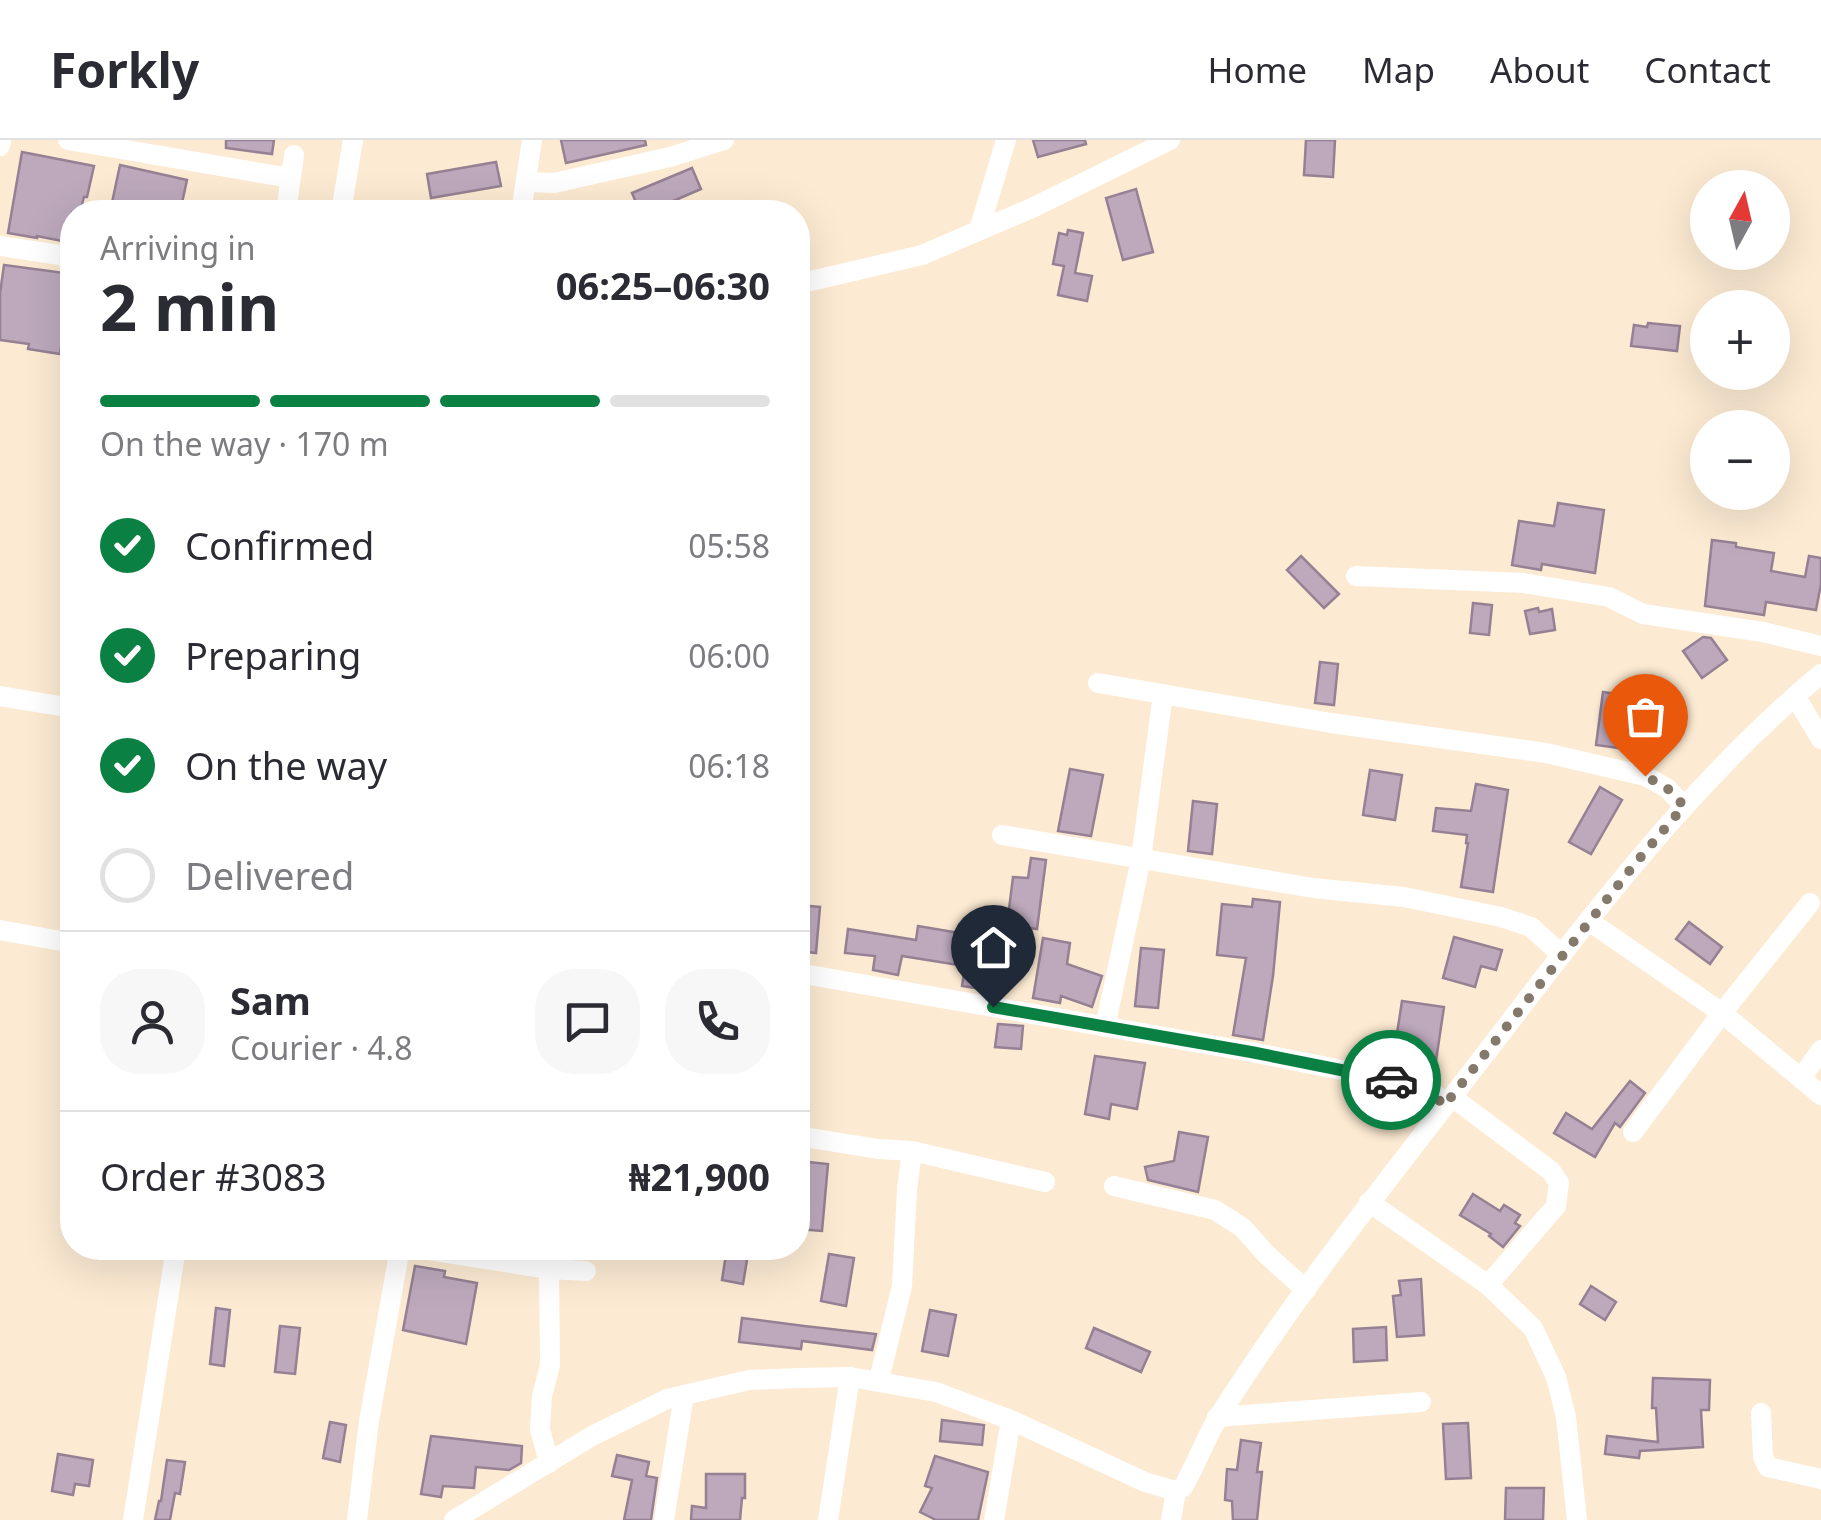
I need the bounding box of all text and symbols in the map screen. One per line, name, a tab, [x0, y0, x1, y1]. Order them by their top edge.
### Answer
text: Forkly	[50, 37, 199, 102]
text: Home	[1208, 46, 1307, 93]
text: Map	[1362, 46, 1435, 93]
text: About	[1490, 46, 1589, 93]
text: Contact	[1644, 46, 1771, 93]
north arrow	[1690, 170, 1790, 270]
map controls	[1690, 170, 1790, 510]
text: Arriving in	[100, 226, 255, 269]
text: 06:25–06:30	[556, 259, 770, 311]
text: 2 min	[100, 262, 279, 350]
button: +	[1690, 290, 1790, 390]
button: −	[1690, 410, 1790, 510]
text: On the way · 170 m	[100, 422, 389, 465]
icon: check	[100, 518, 155, 573]
text: Confirmed	[185, 519, 374, 571]
text: 05:58	[688, 524, 770, 567]
icon: check	[100, 628, 155, 683]
text: Preparing	[185, 629, 361, 681]
text: 06:00	[688, 634, 770, 677]
pin	[1603, 674, 1688, 777]
icon: bag	[1618, 689, 1673, 744]
icon: check	[100, 738, 155, 793]
text: On the way	[185, 739, 387, 791]
text: 06:18	[688, 744, 770, 787]
text: Delivered	[185, 849, 354, 901]
pin	[951, 905, 1036, 1008]
icon: home	[966, 920, 1021, 975]
button: person	[100, 969, 205, 1074]
button: chat	[535, 969, 640, 1074]
button: phone	[665, 969, 770, 1074]
text: Sam	[230, 974, 311, 1026]
text: Courier · 4.8	[230, 1026, 413, 1069]
courier	[1341, 1030, 1441, 1130]
icon: car	[1364, 1053, 1419, 1108]
text: Order #3083	[100, 1150, 326, 1202]
text: ₦21,900	[629, 1150, 770, 1202]

